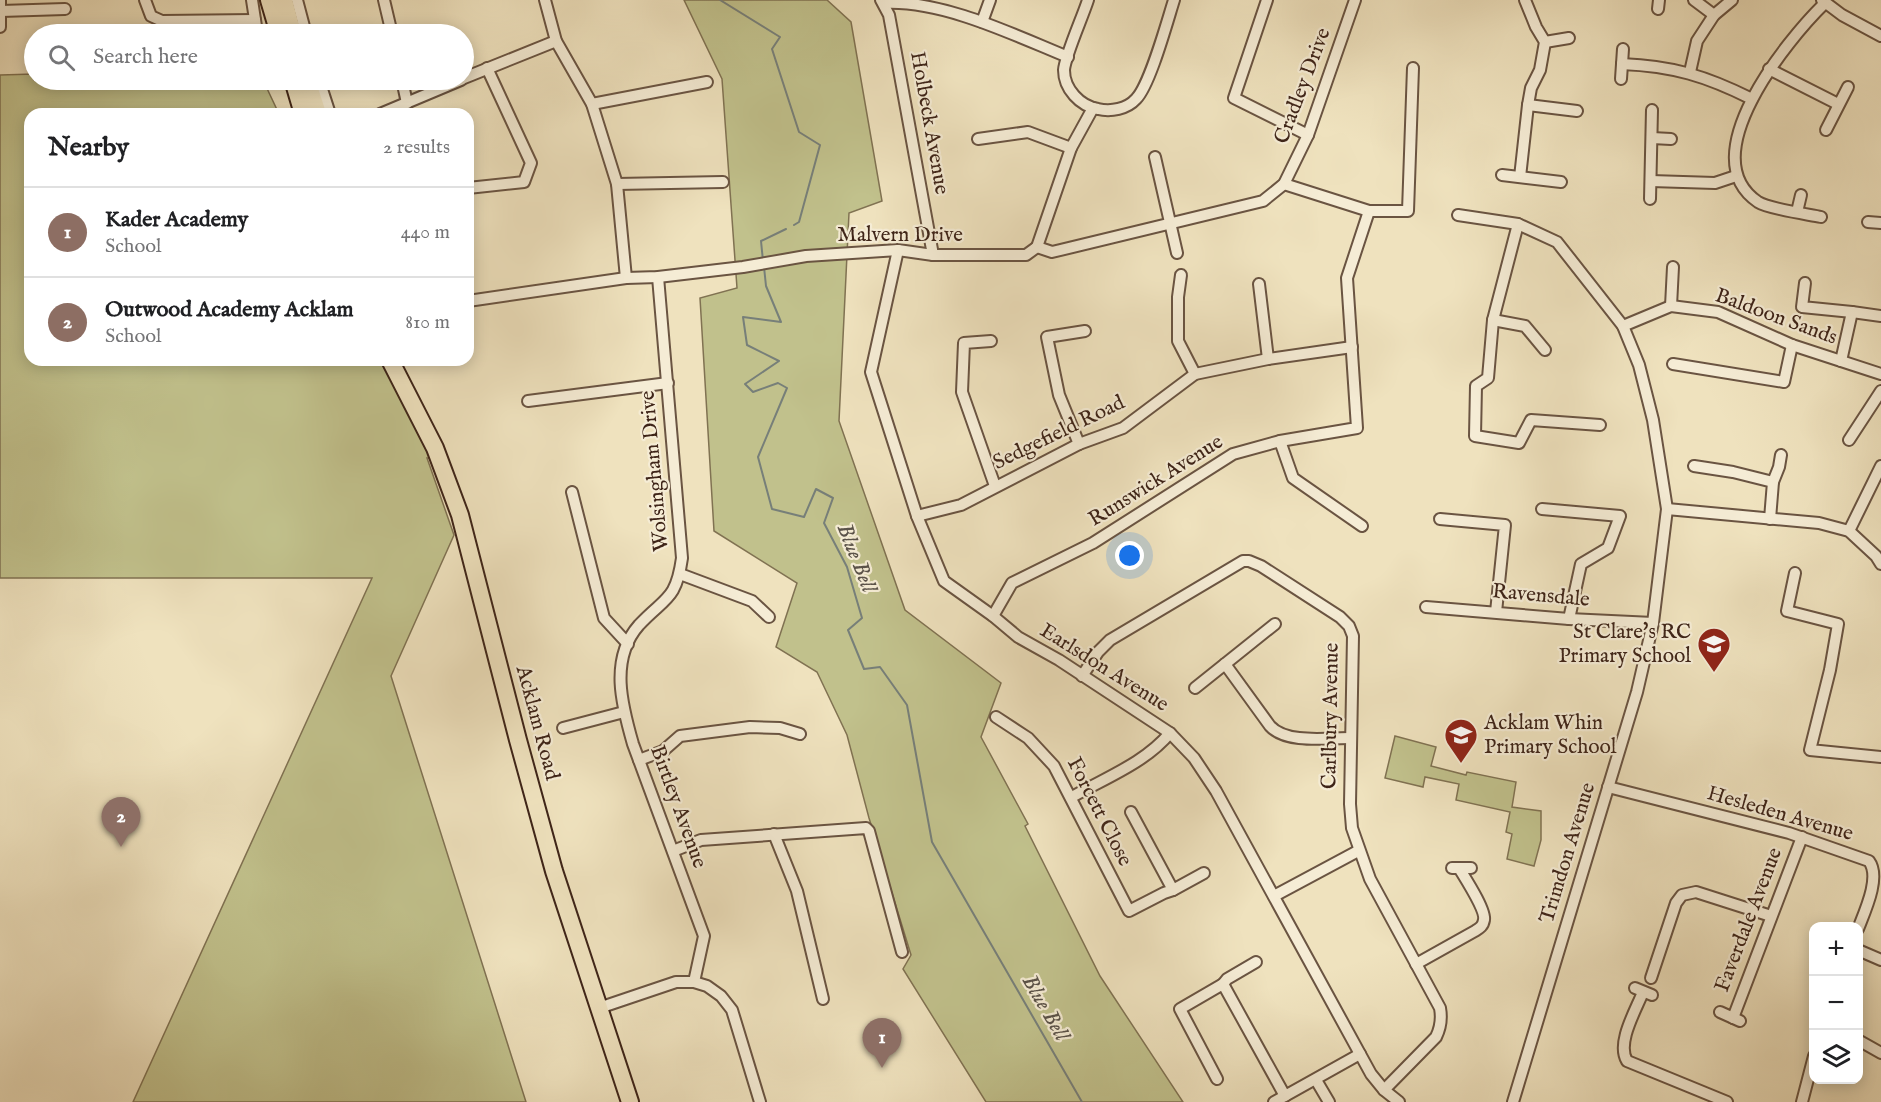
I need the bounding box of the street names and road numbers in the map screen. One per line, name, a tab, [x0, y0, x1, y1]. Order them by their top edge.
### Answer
street label: Cradley Drive	[1269, 24, 1338, 148]
street label: Holbeck Avenue	[903, 49, 955, 197]
street label: Malvern Drive	[837, 222, 963, 249]
street label: Baldoon Sands	[1711, 282, 1841, 352]
street label: Wolsingham Drive	[634, 389, 675, 553]
street label: Sedgefield Road	[989, 389, 1130, 477]
street label: Runswick Avenue	[1084, 429, 1229, 533]
street label: Ravensdale	[1491, 578, 1591, 614]
street label: Earlsdon Avenue	[1035, 618, 1174, 719]
street label: Carlbury Avenue	[1316, 642, 1346, 789]
street label: Acklam Road	[508, 662, 565, 784]
street label: Birtley Avenue	[643, 742, 713, 872]
street label: Forcett Close	[1060, 753, 1138, 871]
street label: Trimdon Avenue	[1534, 779, 1602, 927]
street label: Hesleden Avenue	[1704, 780, 1857, 848]
street label: Faverdale Avenue	[1709, 844, 1789, 996]

